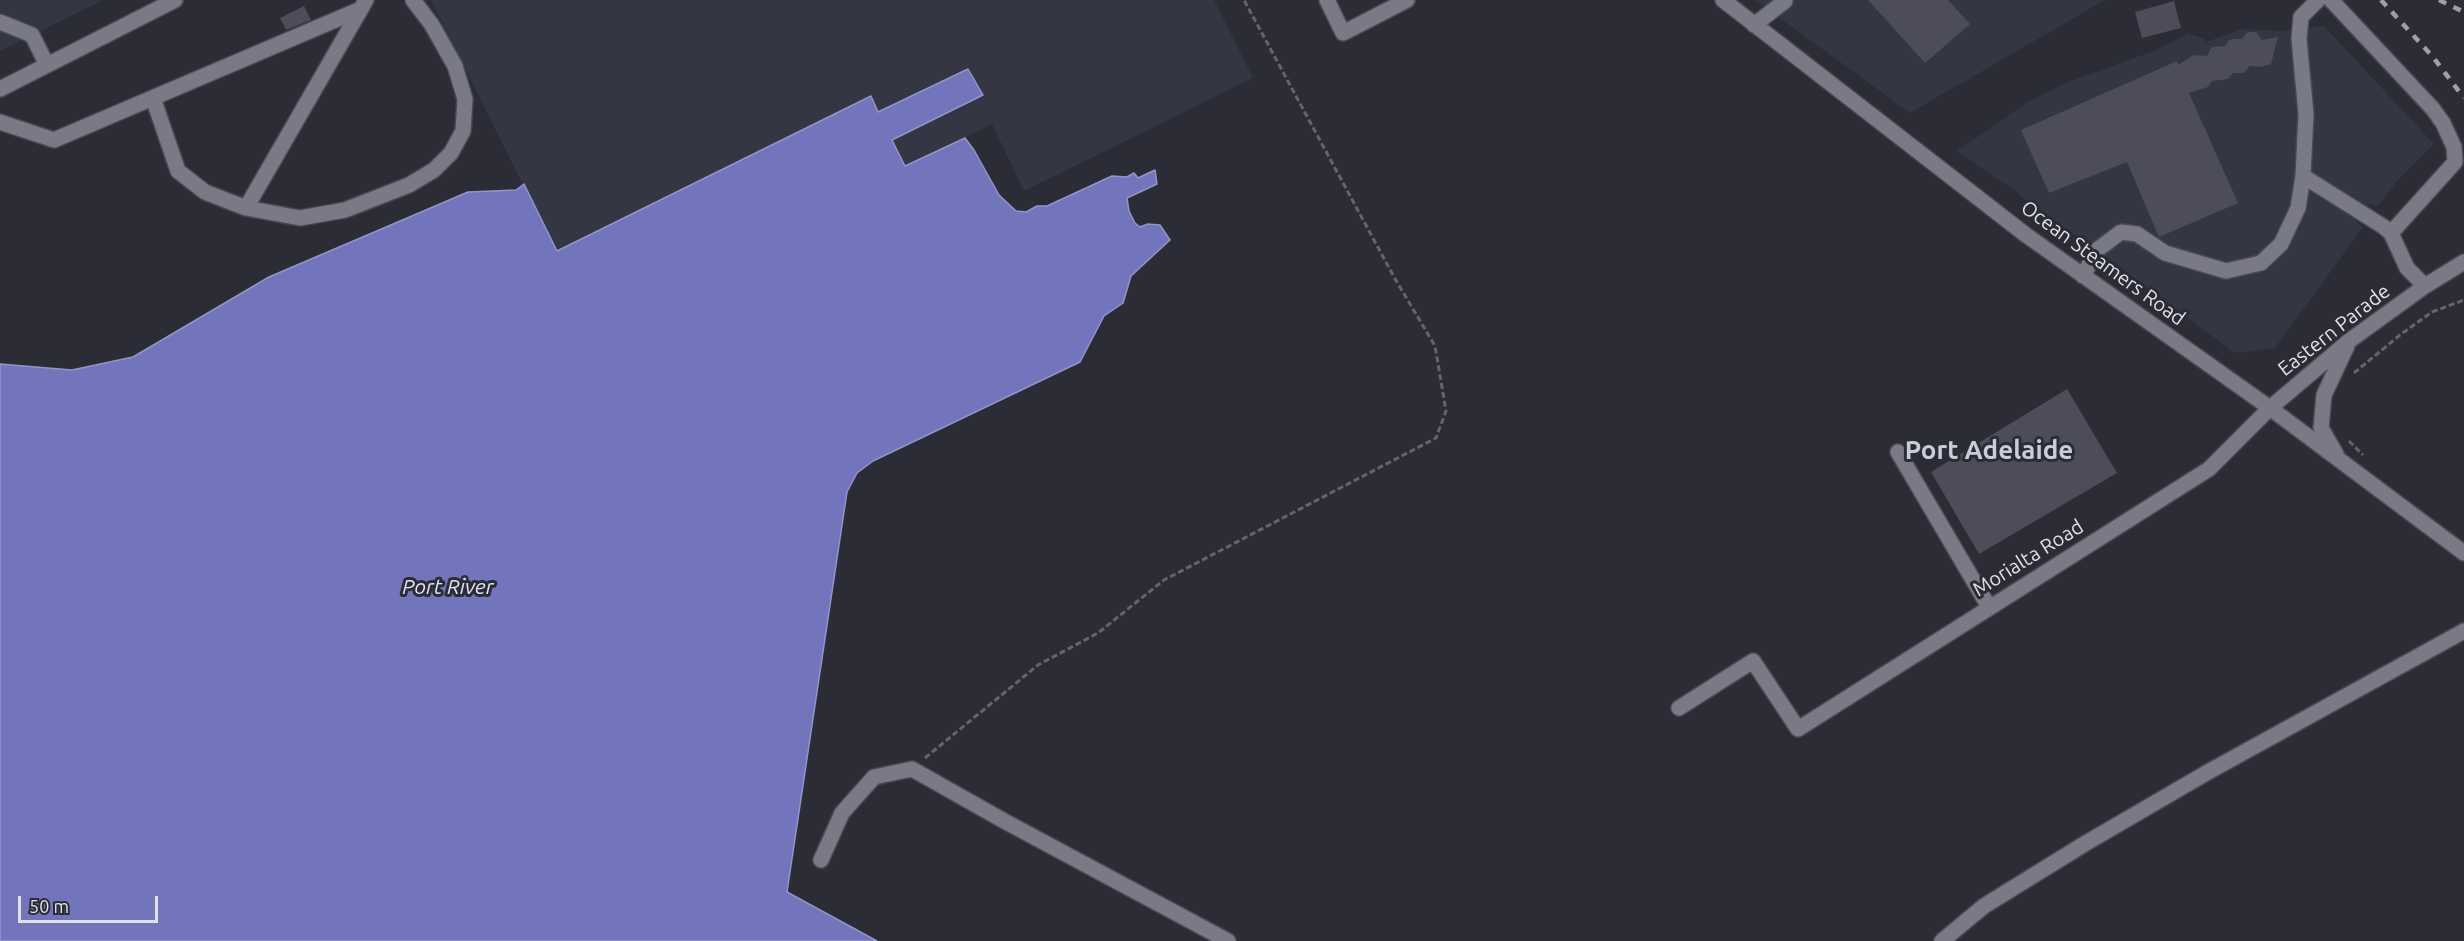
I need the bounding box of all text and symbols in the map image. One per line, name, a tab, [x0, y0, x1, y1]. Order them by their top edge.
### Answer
street label: Ocean Steamers Road	[2016, 195, 2190, 331]
street label: Eastern Parade	[2273, 279, 2395, 381]
district label: Port Adelaide	[1905, 434, 2073, 466]
street label: Morialta Road	[1968, 514, 2088, 602]
water label: Port River	[402, 574, 494, 600]
scale bar	[21, 884, 160, 922]
text: 50 m	[29, 896, 69, 916]

